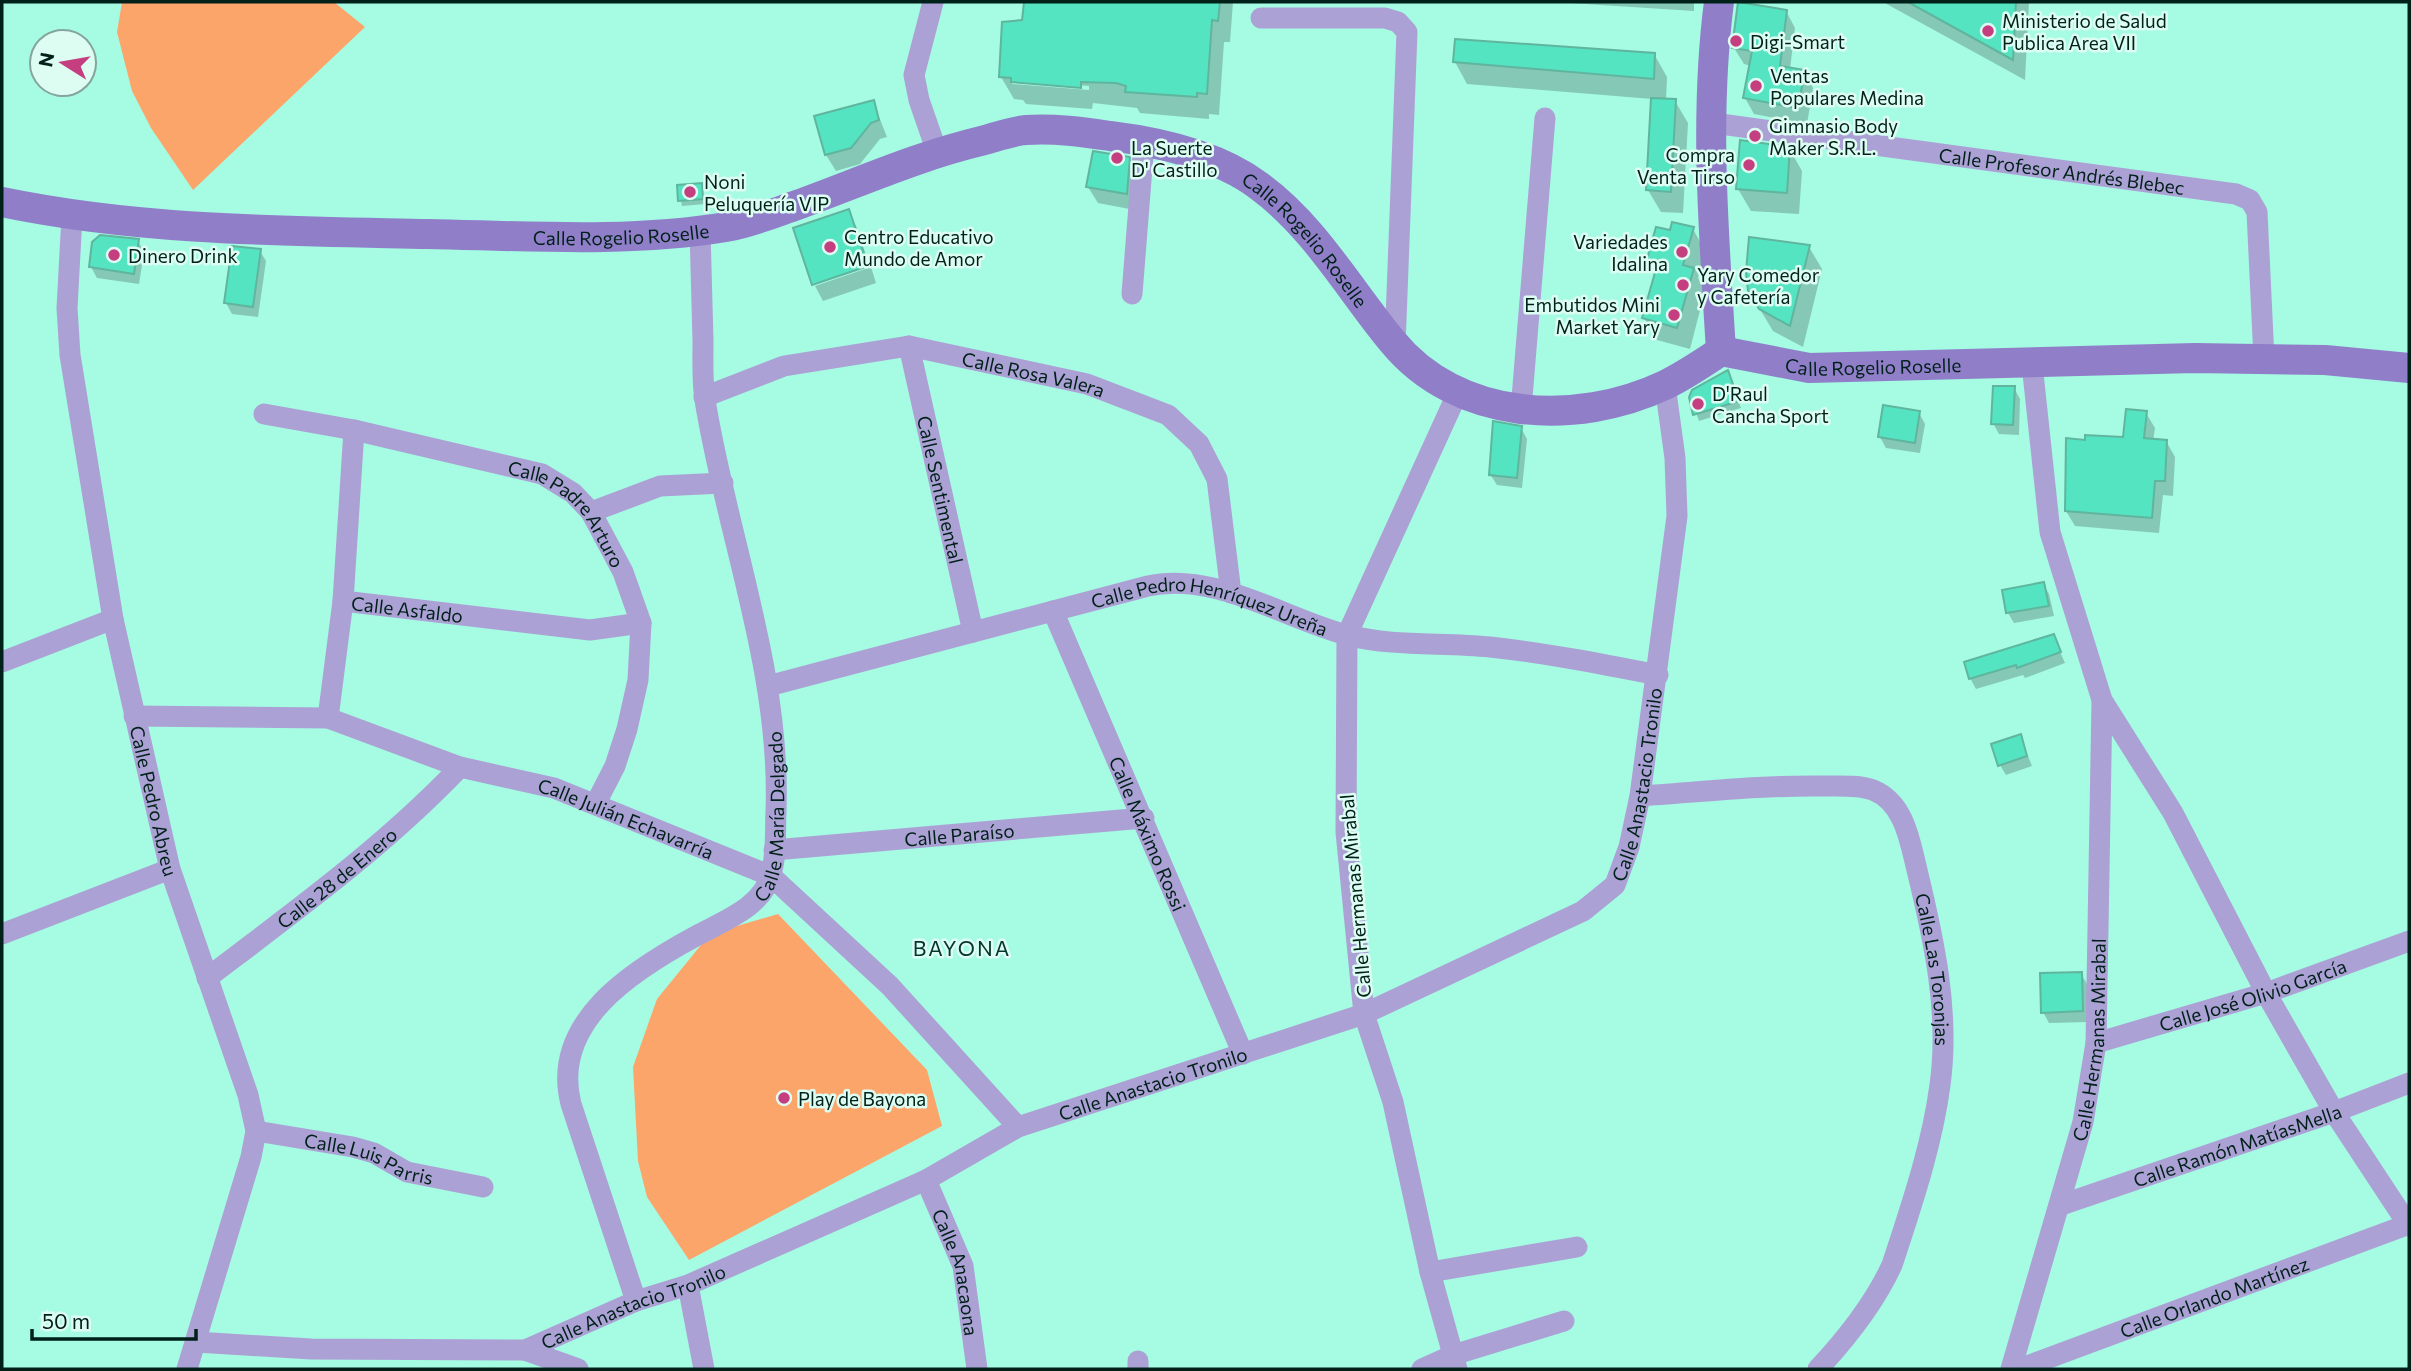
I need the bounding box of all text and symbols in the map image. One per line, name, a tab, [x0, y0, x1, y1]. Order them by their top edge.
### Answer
place label: Ministerio de Salud Publica Area VII	[2002, 9, 2167, 54]
marker: Ministerio de Salud Publica Area VII	[1980, 23, 1996, 39]
north arrow	[28, 28, 98, 98]
place label: Digi-Smart	[1750, 30, 1845, 53]
marker: Digi-Smart	[1728, 33, 1744, 49]
text: N	[33, 50, 58, 69]
place label: Ventas Populares Medina	[1770, 64, 1924, 109]
marker: Ventas Populares Medina	[1748, 78, 1764, 94]
place label: Gimnasio Body Maker S.R.L.	[1769, 114, 1898, 159]
marker: Gimnasio Body Maker S.R.L.	[1747, 128, 1763, 144]
place label: La Suerte D' Castillo	[1131, 136, 1218, 181]
street label: Calle Profesor Andrés Blebec	[1938, 142, 2186, 198]
place label: Compra Venta Tirso	[1637, 143, 1735, 188]
marker: La Suerte D' Castillo	[1109, 150, 1125, 166]
marker: Compra Venta Tirso	[1741, 157, 1757, 173]
street label: Calle Rogelio Roselle	[1238, 167, 1373, 311]
place label: Noni Peluquería VIP	[704, 170, 829, 215]
marker: Noni Peluquería VIP	[682, 184, 698, 200]
street label: Calle Rogelio Roselle	[533, 218, 710, 249]
place label: Centro Educativo Mundo de Amor	[844, 225, 994, 270]
place label: Variedades Idalina	[1573, 230, 1668, 275]
marker: Centro Educativo Mundo de Amor	[822, 239, 838, 255]
place label: Dinero Drink	[128, 244, 238, 267]
marker: Variedades Idalina	[1674, 244, 1690, 260]
marker: Dinero Drink	[106, 247, 122, 263]
place label: Yary Comedor y Cafetería	[1697, 263, 1820, 308]
marker: Yary Comedor y Cafetería	[1675, 277, 1691, 293]
place label: Embutidos Mini Market Yary	[1524, 293, 1660, 338]
marker: Embutidos Mini Market Yary	[1666, 307, 1682, 323]
street label: Calle Rosa Valera	[960, 346, 1108, 401]
street label: Calle Rogelio Roselle	[1783, 352, 1962, 380]
place label: D'Raul Cancha Sport	[1712, 382, 1829, 427]
marker: D'Raul Cancha Sport	[1690, 396, 1706, 412]
street label: Calle Sentimental	[913, 413, 969, 566]
street label: Calle Padre Arturo	[506, 455, 630, 571]
street label: Calle Pedro Henríquez Ureña	[1088, 572, 1331, 640]
street label: Calle Asfaldo	[350, 591, 464, 627]
street label: Calle Anastacio Tronilo	[1606, 686, 1666, 884]
street label: Calle Pedro Abreu	[126, 723, 183, 879]
street label: Calle María Delgado	[748, 730, 788, 906]
street label: Calle Máximo Rossi	[1105, 753, 1192, 914]
street label: Calle Julián Echavarría	[536, 773, 717, 863]
street label: Calle Hermanas Mirabal	[1335, 793, 1375, 999]
street label: Calle Paraíso	[903, 818, 1015, 850]
street label: Calle 28 de Enero	[272, 822, 401, 933]
street label: Calle Las Toronjas	[1911, 891, 1955, 1046]
district label: BAYONA	[913, 935, 1011, 960]
street label: Calle Hermanas Mirabal	[2067, 938, 2109, 1144]
street label: Calle José Olivio García	[2156, 953, 2349, 1035]
street label: Calle Anastacio Tronilo	[1056, 1041, 1250, 1125]
place label: Play de Bayona	[798, 1087, 926, 1110]
marker: Play de Bayona	[776, 1090, 792, 1106]
street label: Calle Ramón MatíasMella	[2130, 1099, 2344, 1191]
street label: Calle Luis Parris	[303, 1128, 435, 1188]
street label: Calle Anacaona	[928, 1205, 984, 1337]
street label: Calle Orlando Martínez	[2116, 1251, 2312, 1342]
street label: Calle Anastacio Tronilo	[537, 1259, 729, 1353]
scale bar	[32, 1298, 196, 1342]
text: 50 m	[42, 1308, 90, 1333]

